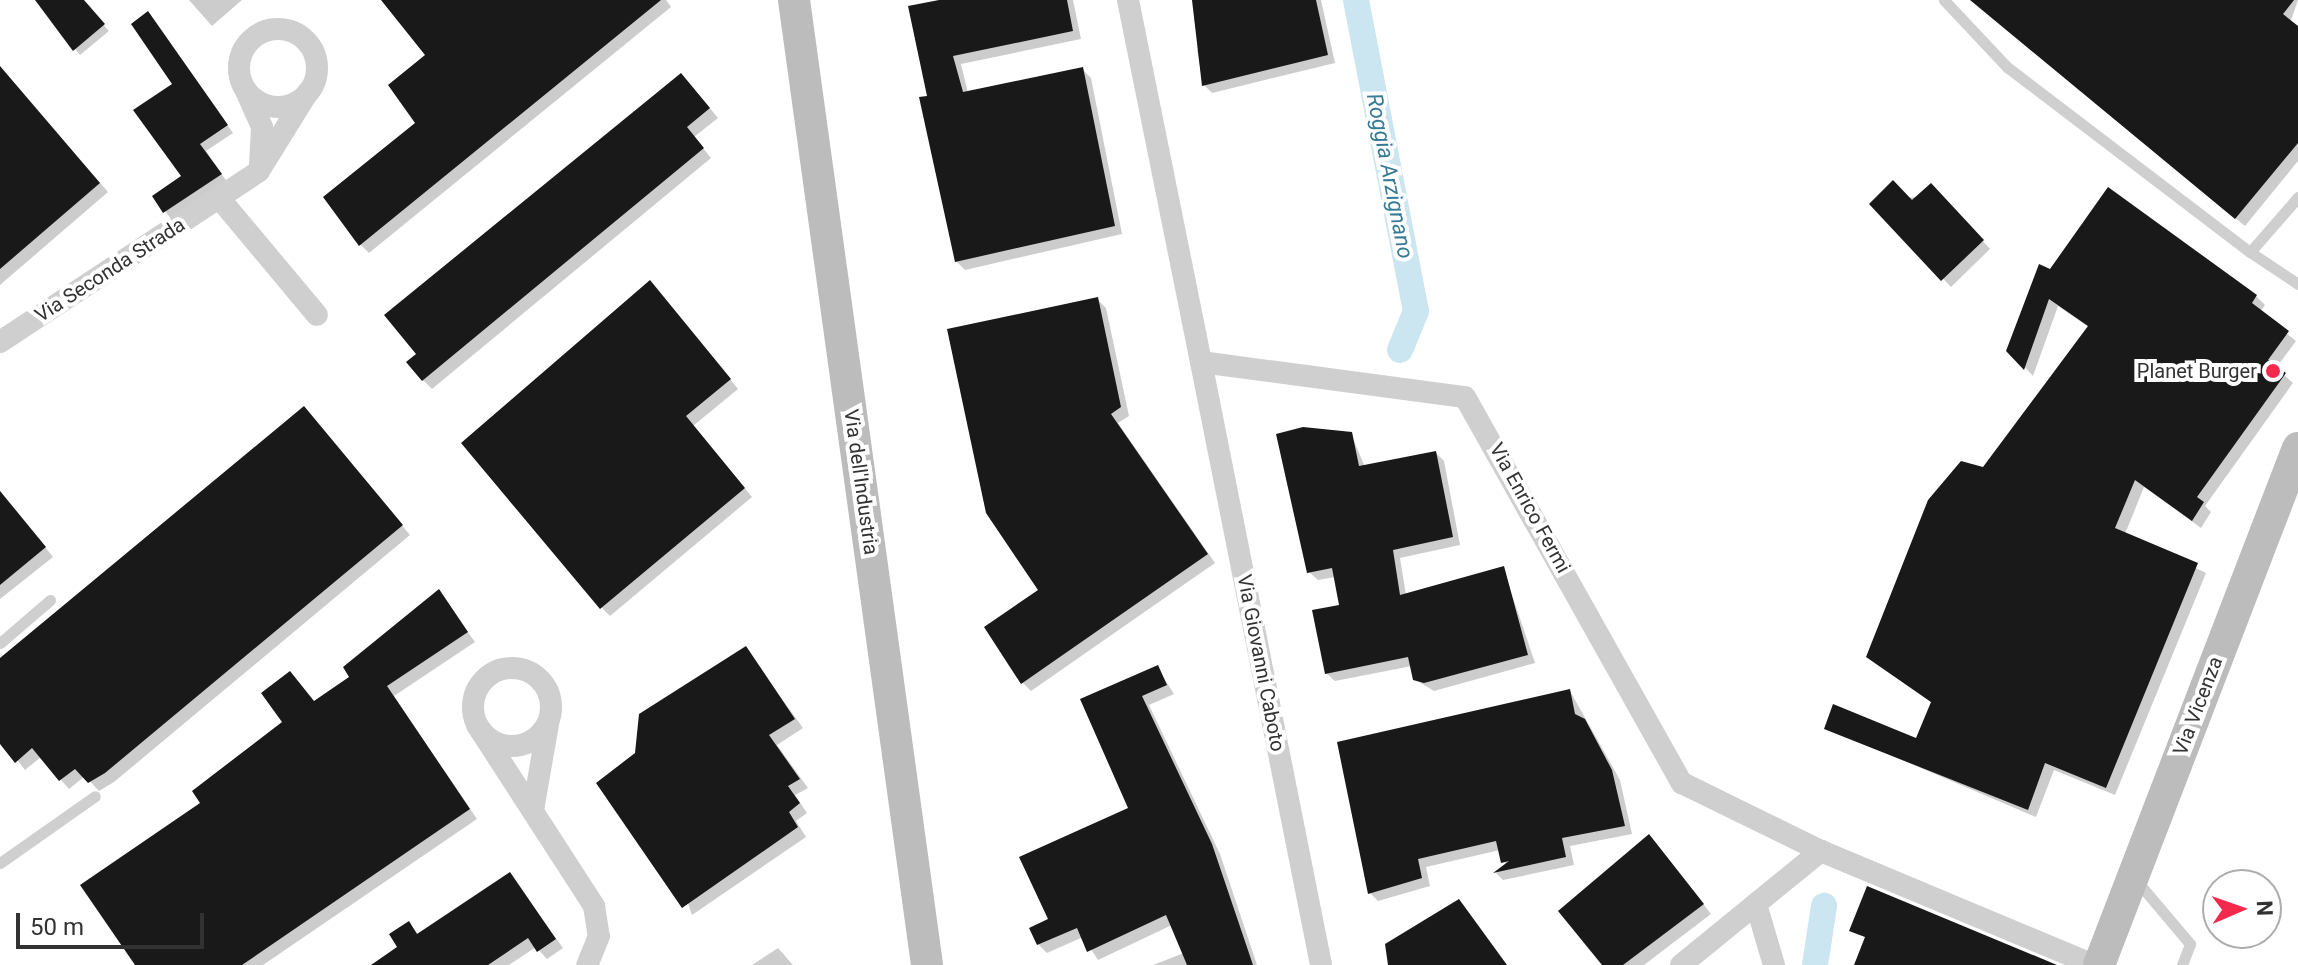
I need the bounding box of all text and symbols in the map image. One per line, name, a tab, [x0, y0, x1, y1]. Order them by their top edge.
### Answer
water label: Roggia Arzignano	[1361, 91, 1419, 261]
street label: Via Seconda Strada	[31, 213, 189, 327]
place label: Planet Burger	[2137, 359, 2257, 383]
marker: Planet Burger	[2264, 362, 2282, 380]
street label: Via dell'Industria	[839, 408, 883, 556]
street label: Via Enrico Fermi	[1484, 439, 1576, 577]
street label: Via Giovanni Caboto	[1232, 572, 1290, 754]
street label: Via Vicenza	[2168, 653, 2228, 759]
north arrow	[2202, 869, 2282, 949]
scale bar	[20, 897, 208, 947]
text: N	[2252, 900, 2277, 916]
text: 50 m	[30, 913, 84, 941]

